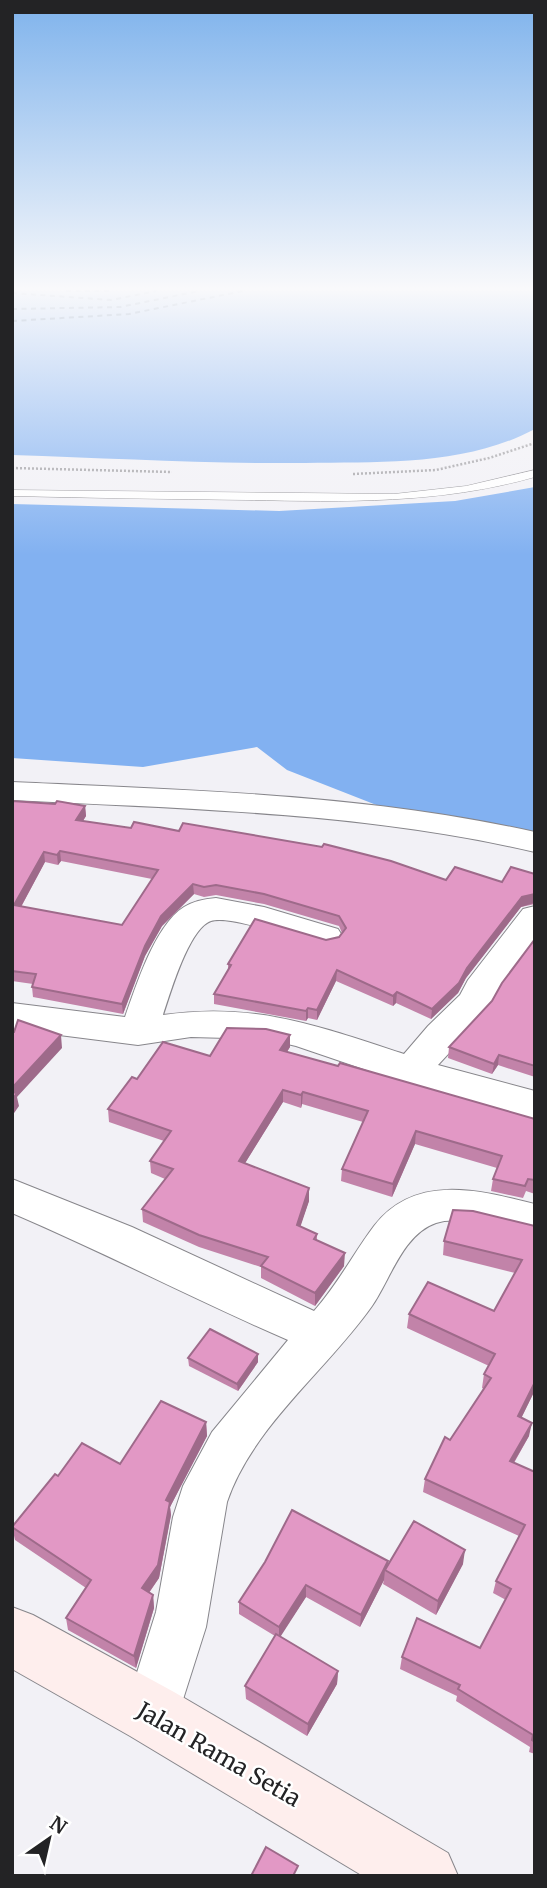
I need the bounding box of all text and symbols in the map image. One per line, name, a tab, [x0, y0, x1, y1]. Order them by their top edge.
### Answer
street label: Jalan Rama Setia	[131, 1695, 306, 1813]
north arrow	[14, 1804, 84, 1874]
text: N	[46, 1811, 71, 1839]

